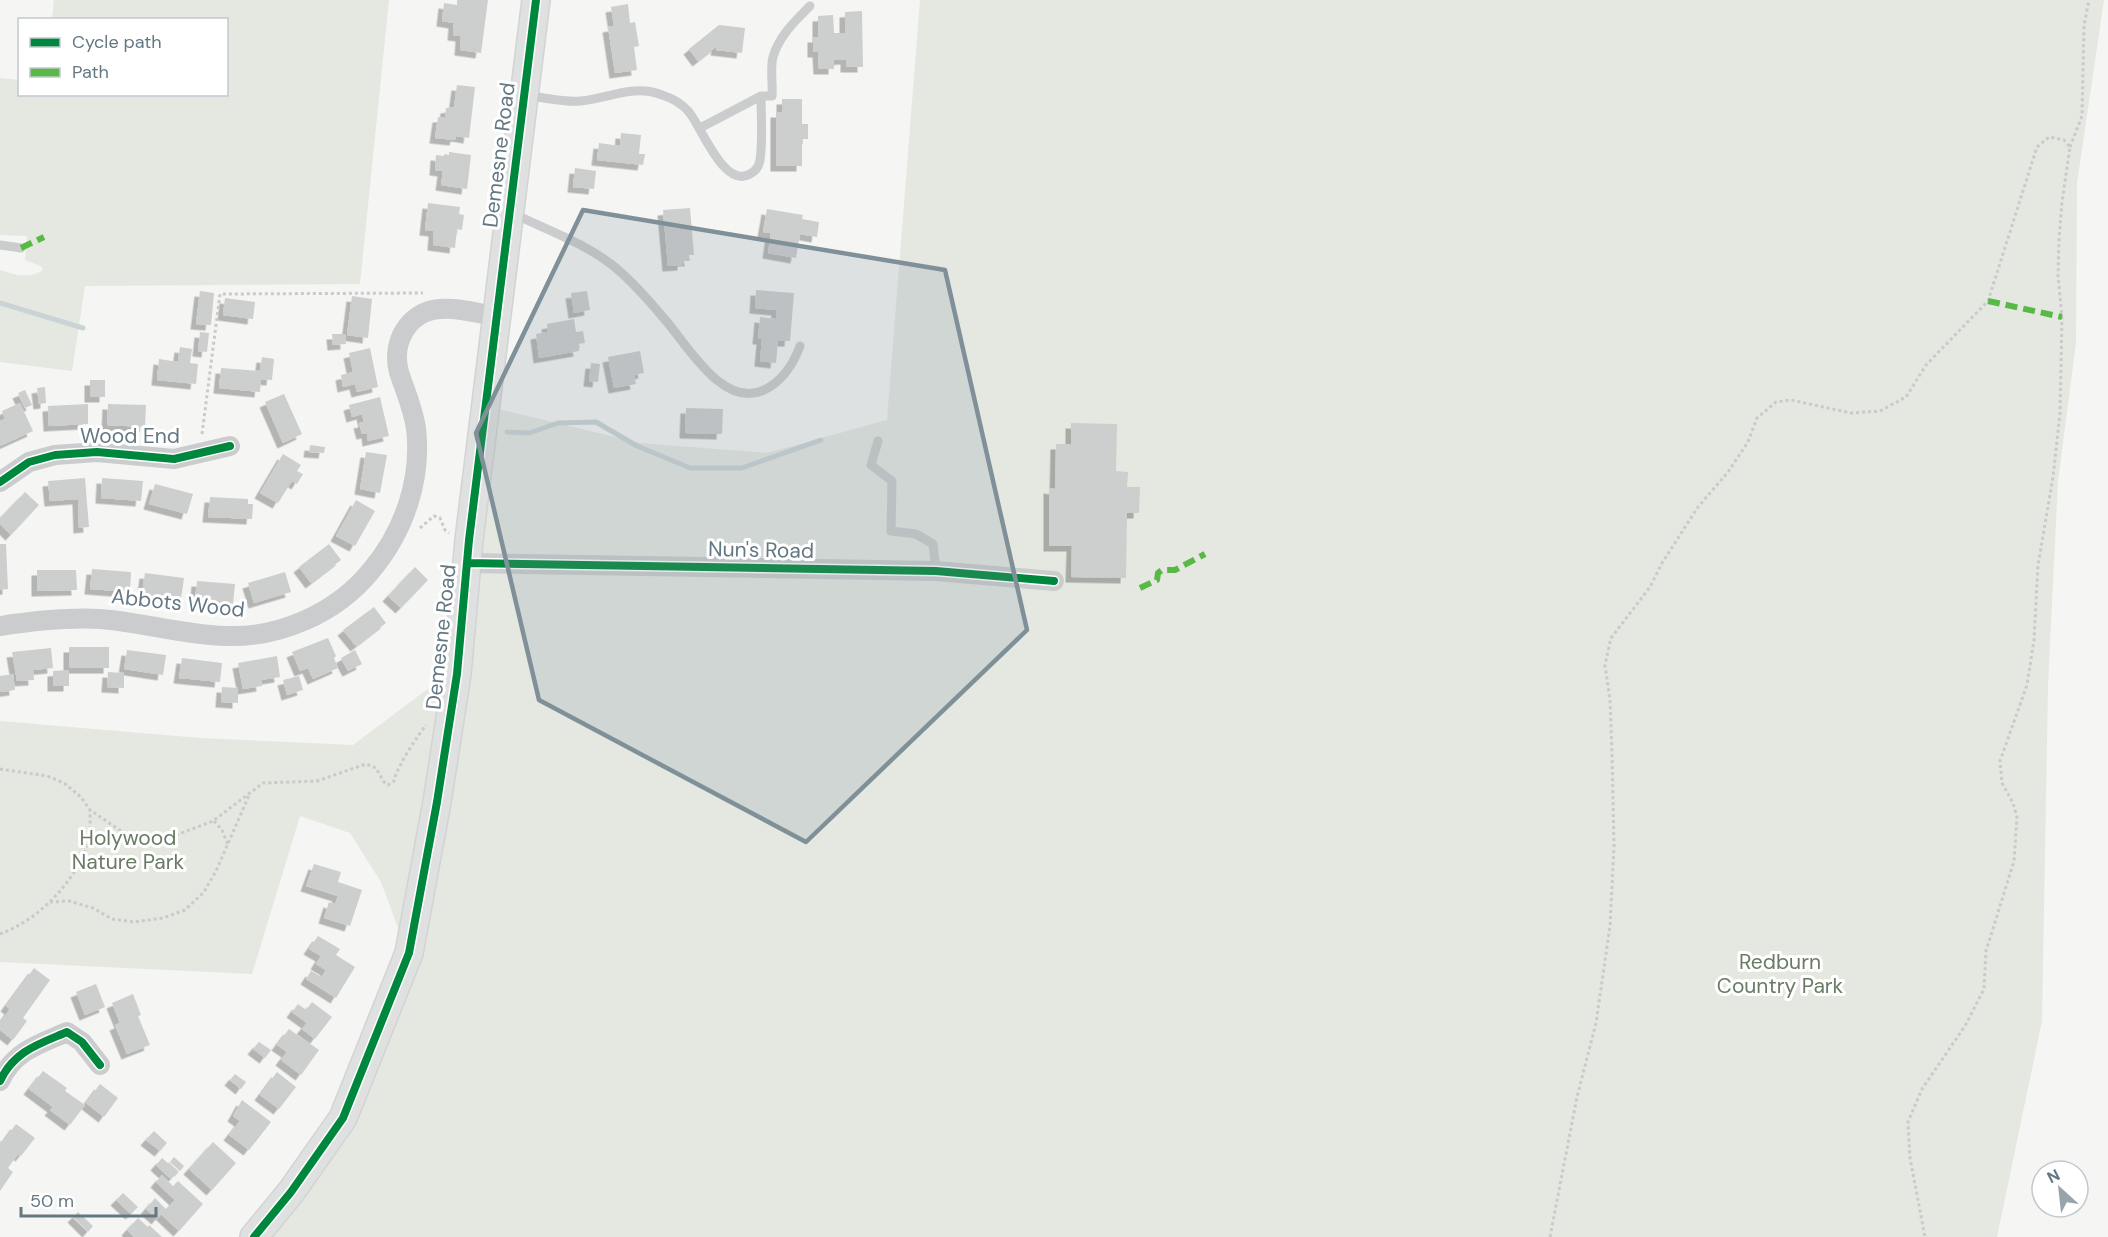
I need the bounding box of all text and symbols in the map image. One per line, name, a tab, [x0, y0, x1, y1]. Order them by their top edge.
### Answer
legend	[18, 18, 228, 96]
text: Cycle path	[72, 30, 162, 54]
text: Path	[72, 60, 109, 84]
street label: Demesne Road	[476, 81, 522, 229]
street label: Wood End	[80, 422, 180, 450]
street label: Nun's Road	[708, 535, 814, 565]
street label: Demesne Road	[419, 563, 463, 711]
street label: Abbots Wood	[110, 582, 246, 624]
park label: Holywood Nature Park	[72, 824, 185, 876]
park label: Redburn Country Park	[1717, 948, 1844, 1000]
north arrow	[2030, 1159, 2090, 1219]
text: N	[2043, 1164, 2063, 1188]
scale bar	[21, 1180, 156, 1218]
text: 50 m	[30, 1189, 74, 1213]

